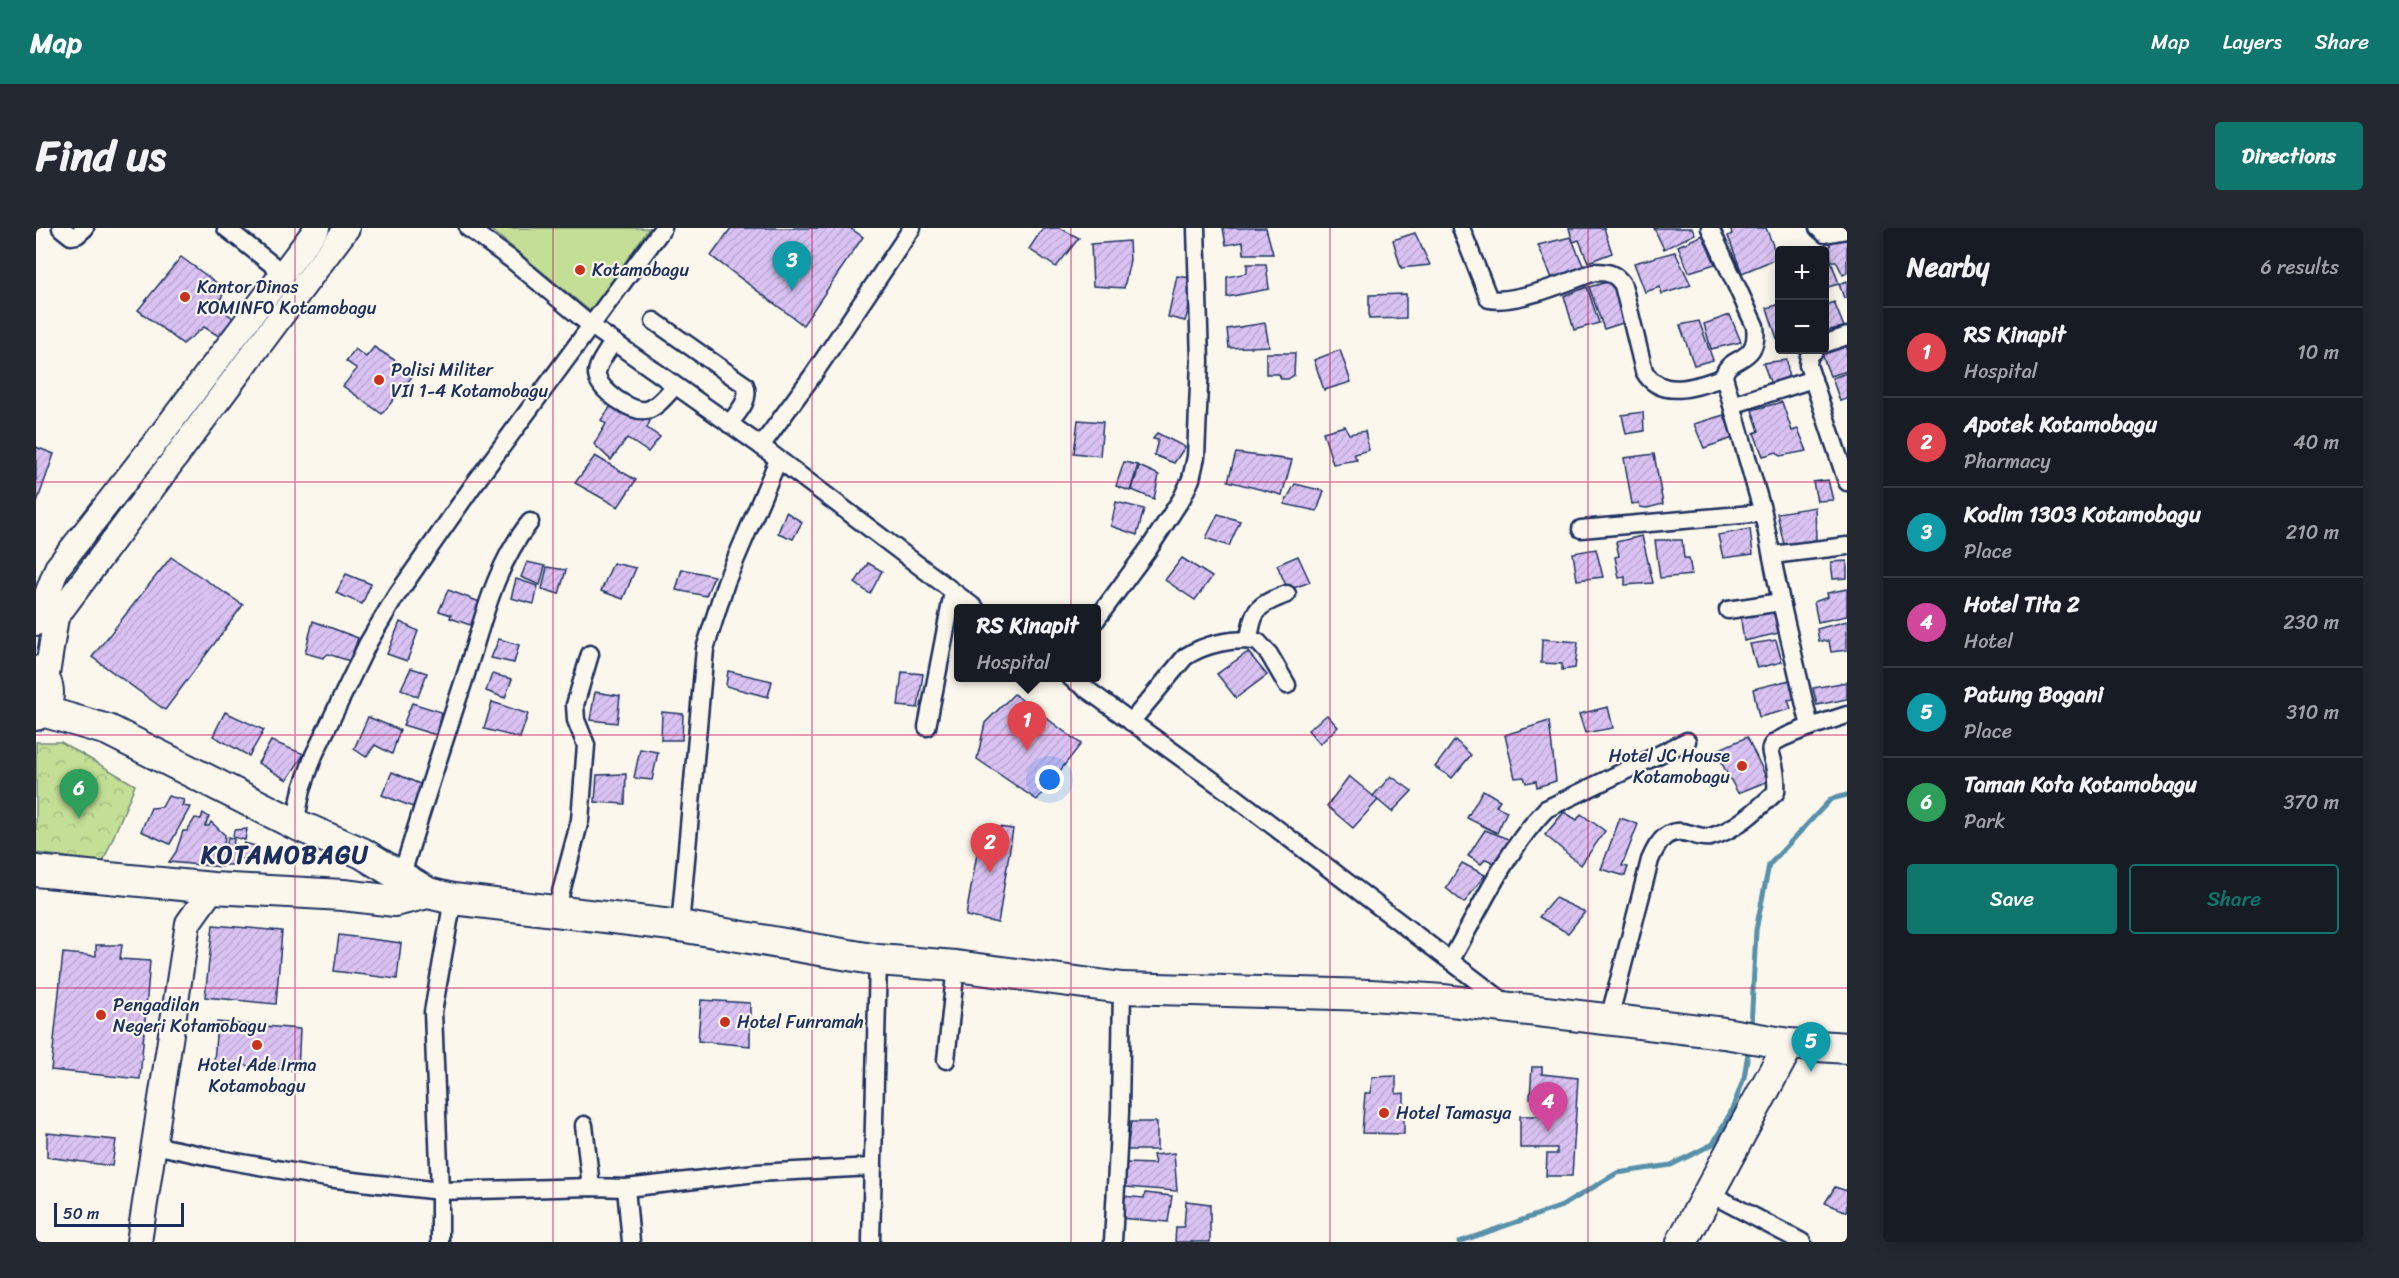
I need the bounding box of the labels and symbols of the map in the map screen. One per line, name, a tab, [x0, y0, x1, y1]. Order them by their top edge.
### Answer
pin: 3	[772, 242, 812, 291]
place label: Kotamobagu	[592, 254, 689, 286]
marker: Kotamobagu	[573, 263, 587, 277]
place label: Kantor Dinas KOMINFO Kotamobagu	[197, 271, 377, 324]
marker: Kantor Dinas KOMINFO Kotamobagu	[178, 290, 192, 304]
place label: Polisi Militer VII 1-4 Kotamobagu	[391, 354, 549, 407]
marker: Polisi Militer VII 1-4 Kotamobagu	[372, 373, 386, 387]
pin: 1	[1008, 702, 1046, 751]
place label: Hotel JC House Kotamobagu	[1609, 740, 1730, 793]
marker: Hotel JC House Kotamobagu	[1735, 759, 1749, 773]
your location	[1035, 765, 1064, 794]
pin: 6	[60, 770, 99, 819]
pin: 2	[970, 824, 1010, 873]
district label: KOTAMOBAGU	[200, 834, 369, 876]
place label: Pengadilan Negeri Kotamobagu	[113, 989, 267, 1042]
place label: Hotel Funramah	[737, 1006, 864, 1038]
marker: Pengadilan Negeri Kotamobagu	[94, 1008, 108, 1022]
marker: Hotel Funramah	[718, 1015, 732, 1029]
pin: 5	[1792, 1022, 1830, 1072]
marker: Hotel Ade Irma Kotamobagu	[250, 1038, 264, 1052]
place label: Hotel Ade Irma Kotamobagu	[197, 1049, 317, 1102]
pin: 4	[1528, 1082, 1568, 1132]
place label: Hotel Tamasya	[1396, 1097, 1512, 1129]
marker: Hotel Tamasya	[1377, 1106, 1391, 1120]
scale bar	[54, 1200, 184, 1228]

